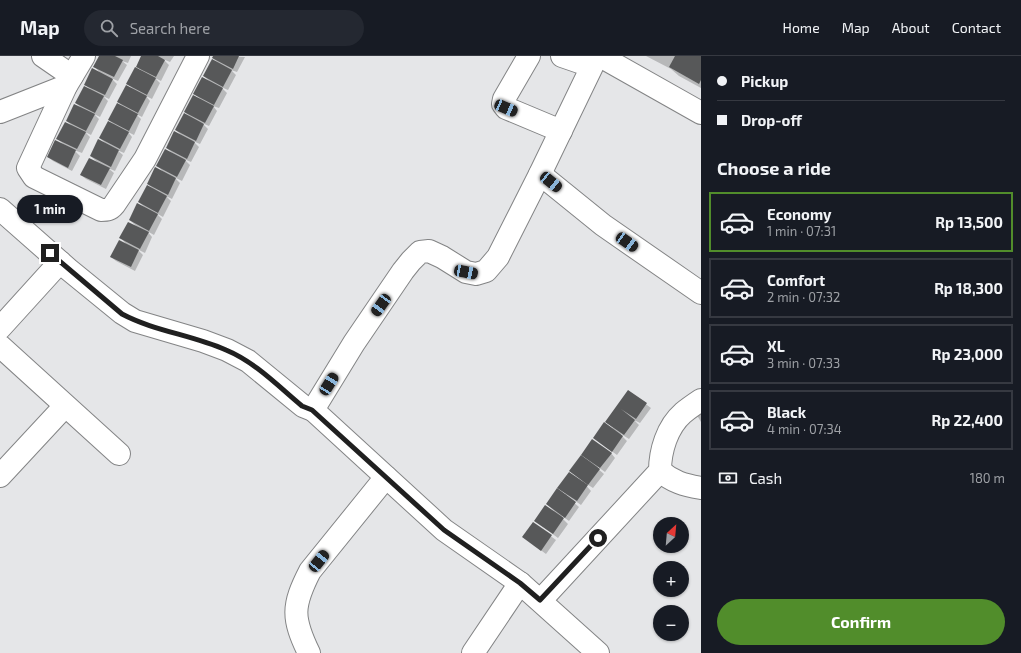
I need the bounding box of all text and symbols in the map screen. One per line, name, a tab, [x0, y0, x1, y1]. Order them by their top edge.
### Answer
search box	[84, 10, 364, 46]
text: Map	[20, 16, 60, 39]
icon: search	[98, 17, 120, 39]
text: Search here	[130, 19, 210, 37]
text: Home	[783, 19, 820, 36]
text: Map	[842, 19, 870, 36]
text: About	[892, 19, 930, 36]
text: Contact	[952, 19, 1001, 36]
text: Pickup	[741, 72, 788, 90]
car	[493, 98, 519, 118]
text: Drop-off	[741, 111, 802, 129]
text: Choose a ride	[717, 157, 831, 179]
car	[538, 170, 564, 194]
callout: 1 min	[17, 195, 83, 223]
text: 1 min	[34, 201, 66, 217]
icon: car	[719, 204, 755, 240]
text: Economy	[767, 205, 832, 223]
text: Rp 13,500	[935, 213, 1003, 231]
text: 1 min · 07:31	[767, 223, 836, 239]
car	[614, 230, 640, 254]
route end	[41, 244, 59, 262]
car	[453, 264, 479, 280]
icon: car	[719, 270, 755, 306]
text: Comfort	[767, 271, 825, 289]
text: Rp 18,300	[934, 279, 1003, 297]
text: 2 min · 07:32	[767, 289, 840, 305]
car	[369, 292, 393, 318]
icon: car	[719, 336, 755, 372]
text: XL	[767, 337, 785, 355]
text: Rp 23,000	[932, 345, 1003, 363]
text: 3 min · 07:33	[767, 355, 840, 371]
car	[318, 371, 340, 397]
icon: car	[719, 402, 755, 438]
text: Black	[767, 403, 806, 421]
text: Rp 22,400	[932, 411, 1003, 429]
text: 4 min · 07:34	[767, 421, 842, 437]
icon: cash	[717, 467, 739, 489]
text: Cash	[749, 469, 782, 487]
text: 180 m	[970, 470, 1005, 486]
north arrow	[653, 517, 689, 553]
map controls	[653, 517, 689, 641]
route start	[589, 529, 607, 547]
car	[307, 548, 331, 574]
button: +	[653, 561, 689, 597]
button: Confirm	[717, 599, 1005, 645]
button: −	[653, 605, 689, 641]

